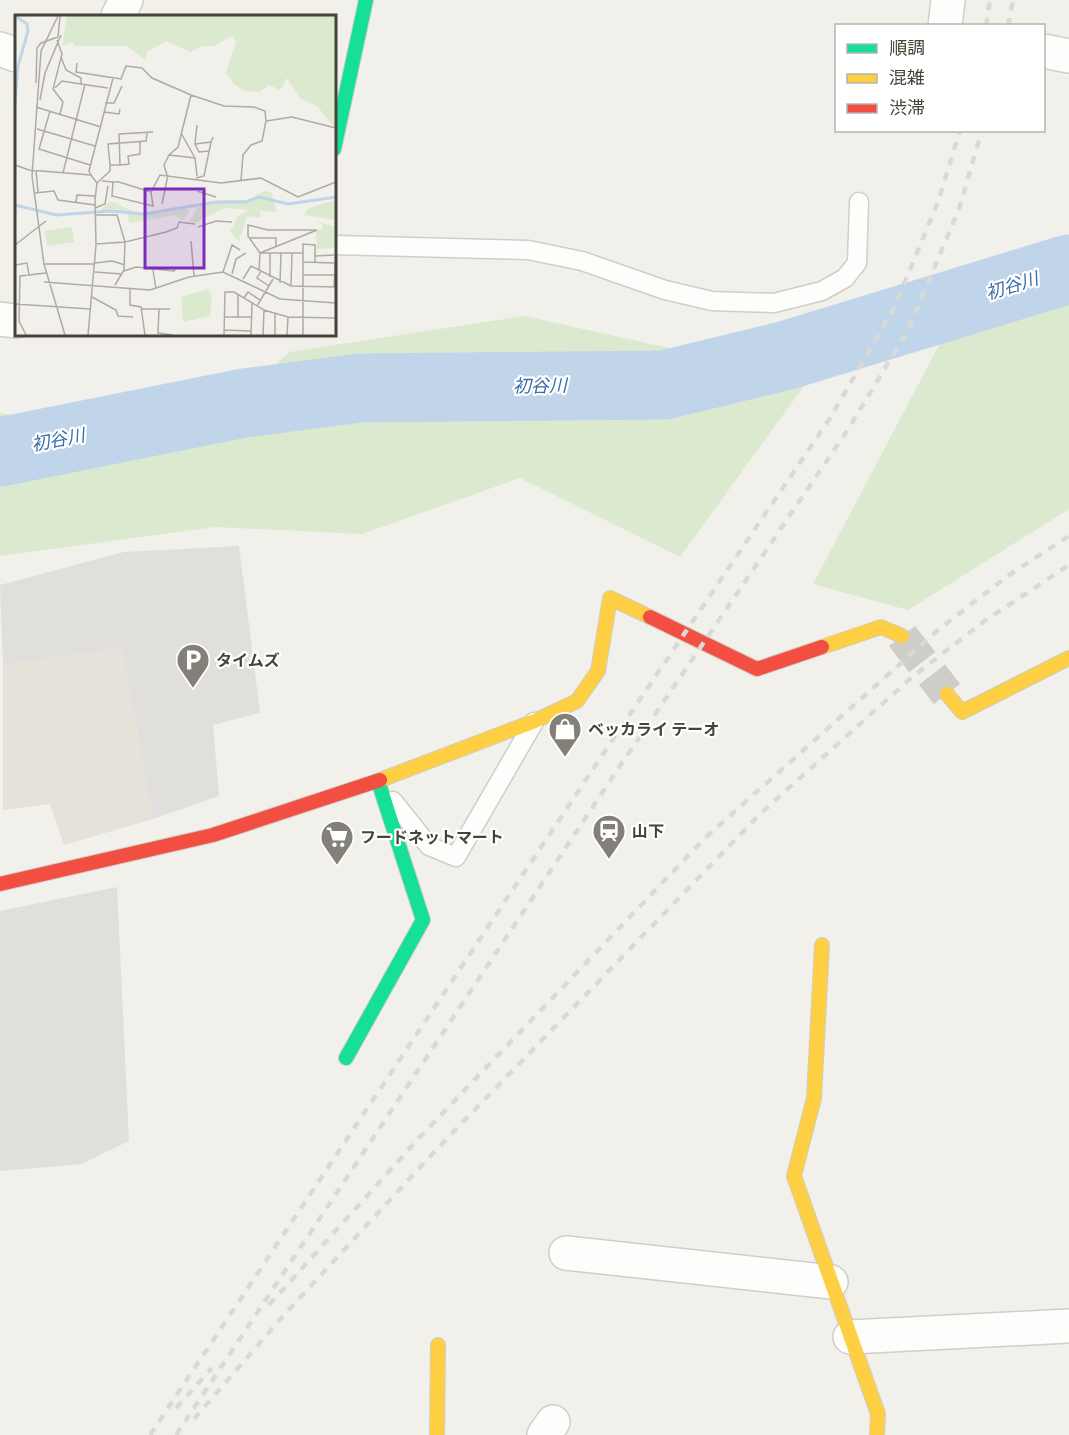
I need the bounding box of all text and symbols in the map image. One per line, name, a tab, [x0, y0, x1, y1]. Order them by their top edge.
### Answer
inset map	[15, 15, 336, 336]
legend	[835, 24, 1045, 132]
text: 順調	[889, 37, 925, 59]
text: 混雑	[889, 67, 925, 89]
text: 渋滞	[889, 97, 925, 119]
water label: 初谷川	[983, 267, 1043, 304]
water label: 初谷川	[513, 374, 569, 397]
water label: 初谷川	[29, 424, 89, 456]
parking icon: タイムズ	[175, 642, 211, 689]
place label: タイムズ	[216, 651, 280, 670]
shop icon: ベッカライ テーオ	[547, 711, 583, 758]
place label: ベッカライ テーオ	[588, 720, 719, 739]
station icon: 山下	[591, 813, 627, 860]
supermarket icon: フードネットマート	[319, 819, 355, 866]
place label: 山下	[632, 822, 664, 841]
place label: フードネットマート	[360, 828, 504, 847]

